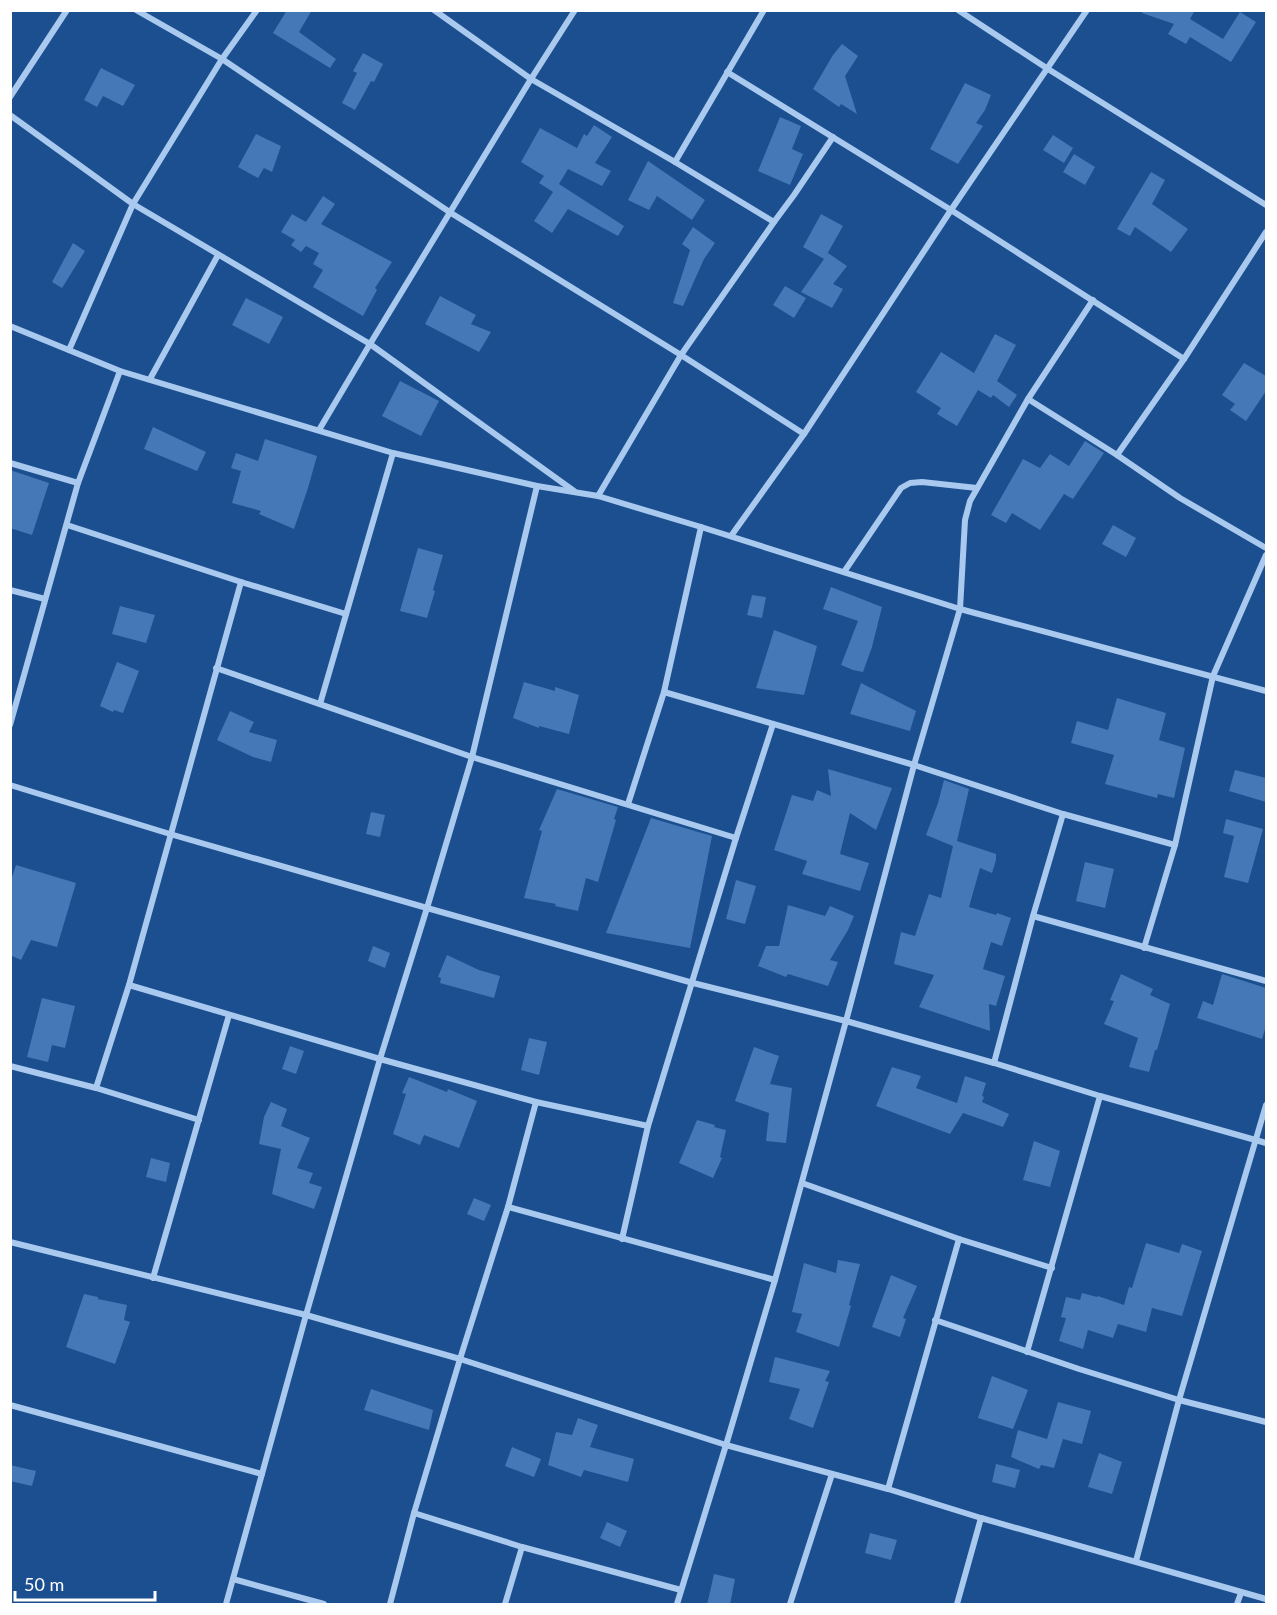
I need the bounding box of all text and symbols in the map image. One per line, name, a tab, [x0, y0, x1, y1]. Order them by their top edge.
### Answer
scale bar	[15, 1564, 154, 1602]
text: 50 m	[24, 1573, 64, 1595]

